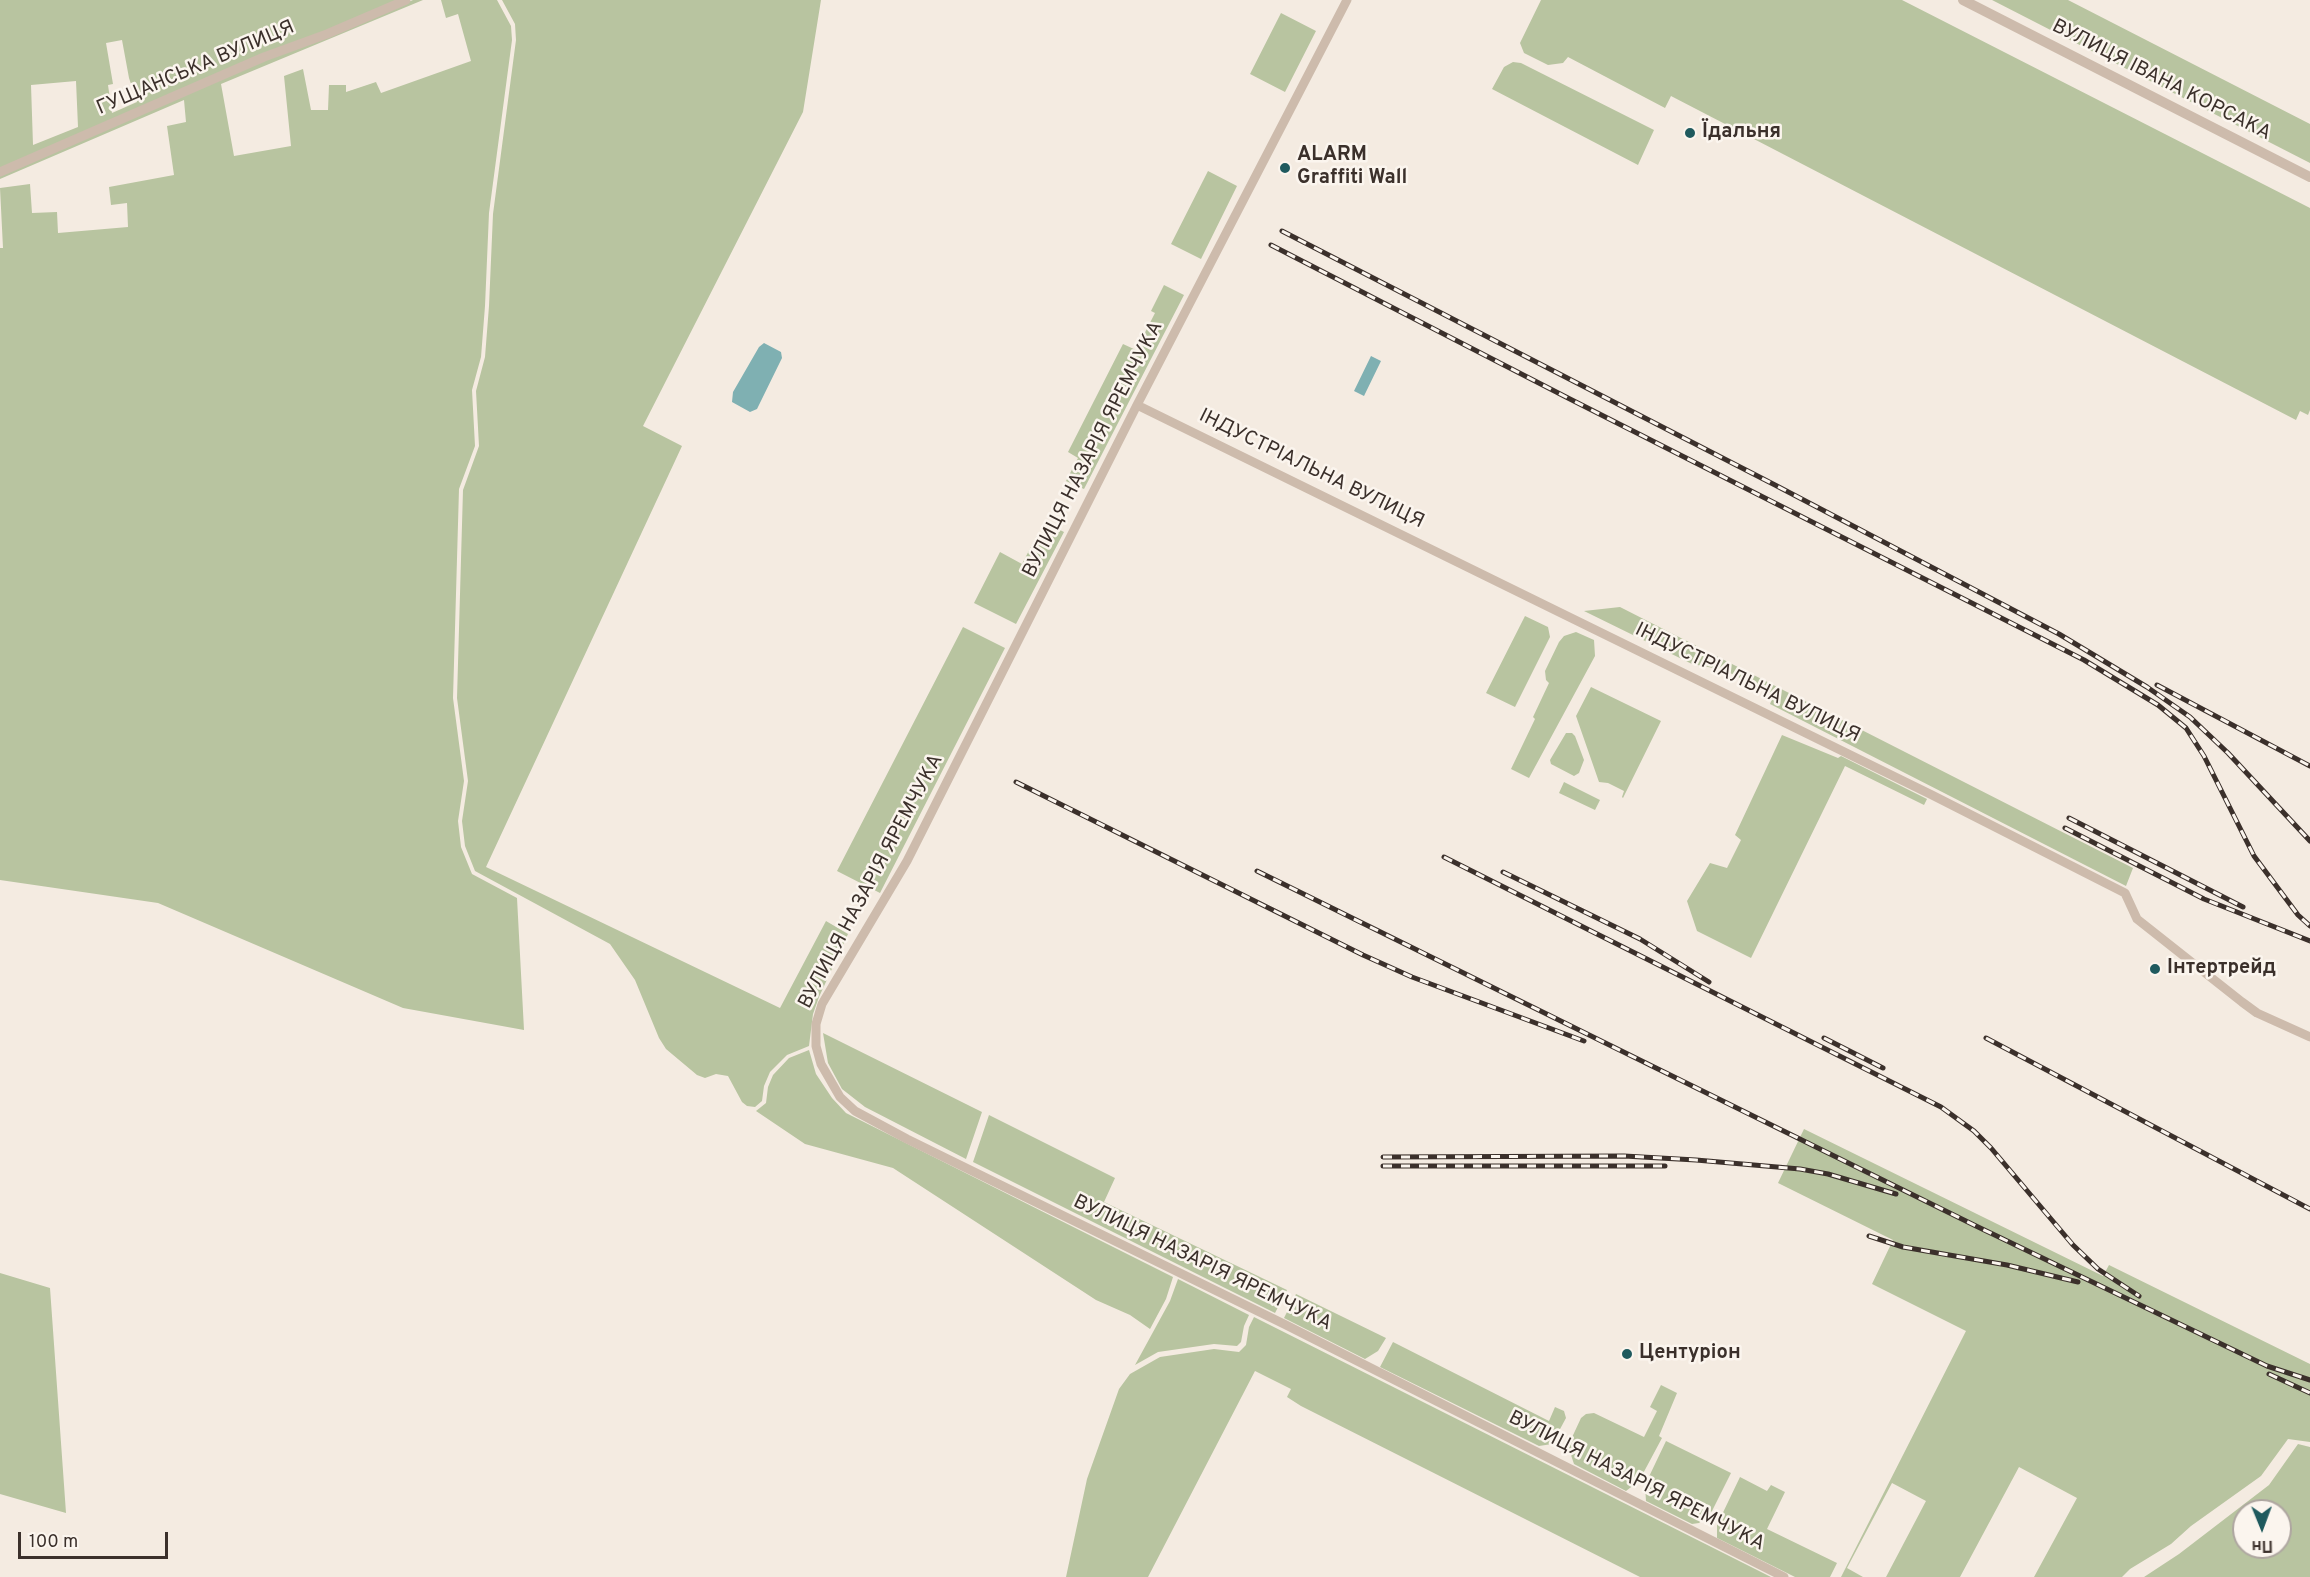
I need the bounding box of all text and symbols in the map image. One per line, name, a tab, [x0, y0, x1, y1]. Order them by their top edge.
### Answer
street label: ВУЛИЦЯ ІВАНА КОРСАКА	[2047, 15, 2275, 147]
street label: ГУЩАНСЬКА ВУЛИЦЯ	[93, 16, 299, 122]
place label: Їдальня	[1702, 121, 1781, 145]
marker: Їдальня	[1683, 126, 1697, 140]
place label: ALARM Graffiti Wall	[1297, 144, 1407, 191]
marker: ALARM Graffiti Wall	[1278, 161, 1292, 175]
street label: ВУЛИЦЯ НАЗАРІЯ ЯРЕМЧУКА	[1019, 318, 1169, 582]
street label: ІНДУСТРІАЛЬНА ВУЛИЦЯ	[1195, 405, 1427, 535]
street label: ІНДУСТРІАЛЬНА ВУЛИЦЯ	[1631, 619, 1863, 749]
street label: ВУЛИЦЯ НАЗАРІЯ ЯРЕМЧУКА	[795, 751, 949, 1013]
place label: Інтертрейд	[2167, 957, 2276, 981]
marker: Інтертрейд	[2148, 962, 2162, 976]
street label: ВУЛИЦЯ НАЗАРІЯ ЯРЕМЧУКА	[1069, 1191, 1335, 1337]
place label: Центуріон	[1639, 1342, 1741, 1366]
marker: Центуріон	[1620, 1347, 1634, 1361]
street label: ВУЛИЦЯ НАЗАРІЯ ЯРЕМЧУКА	[1504, 1407, 1768, 1557]
north arrow	[2232, 1499, 2292, 1559]
scale bar	[21, 1520, 171, 1558]
text: 100 m	[29, 1531, 78, 1554]
text: Пн	[2251, 1535, 2273, 1555]

